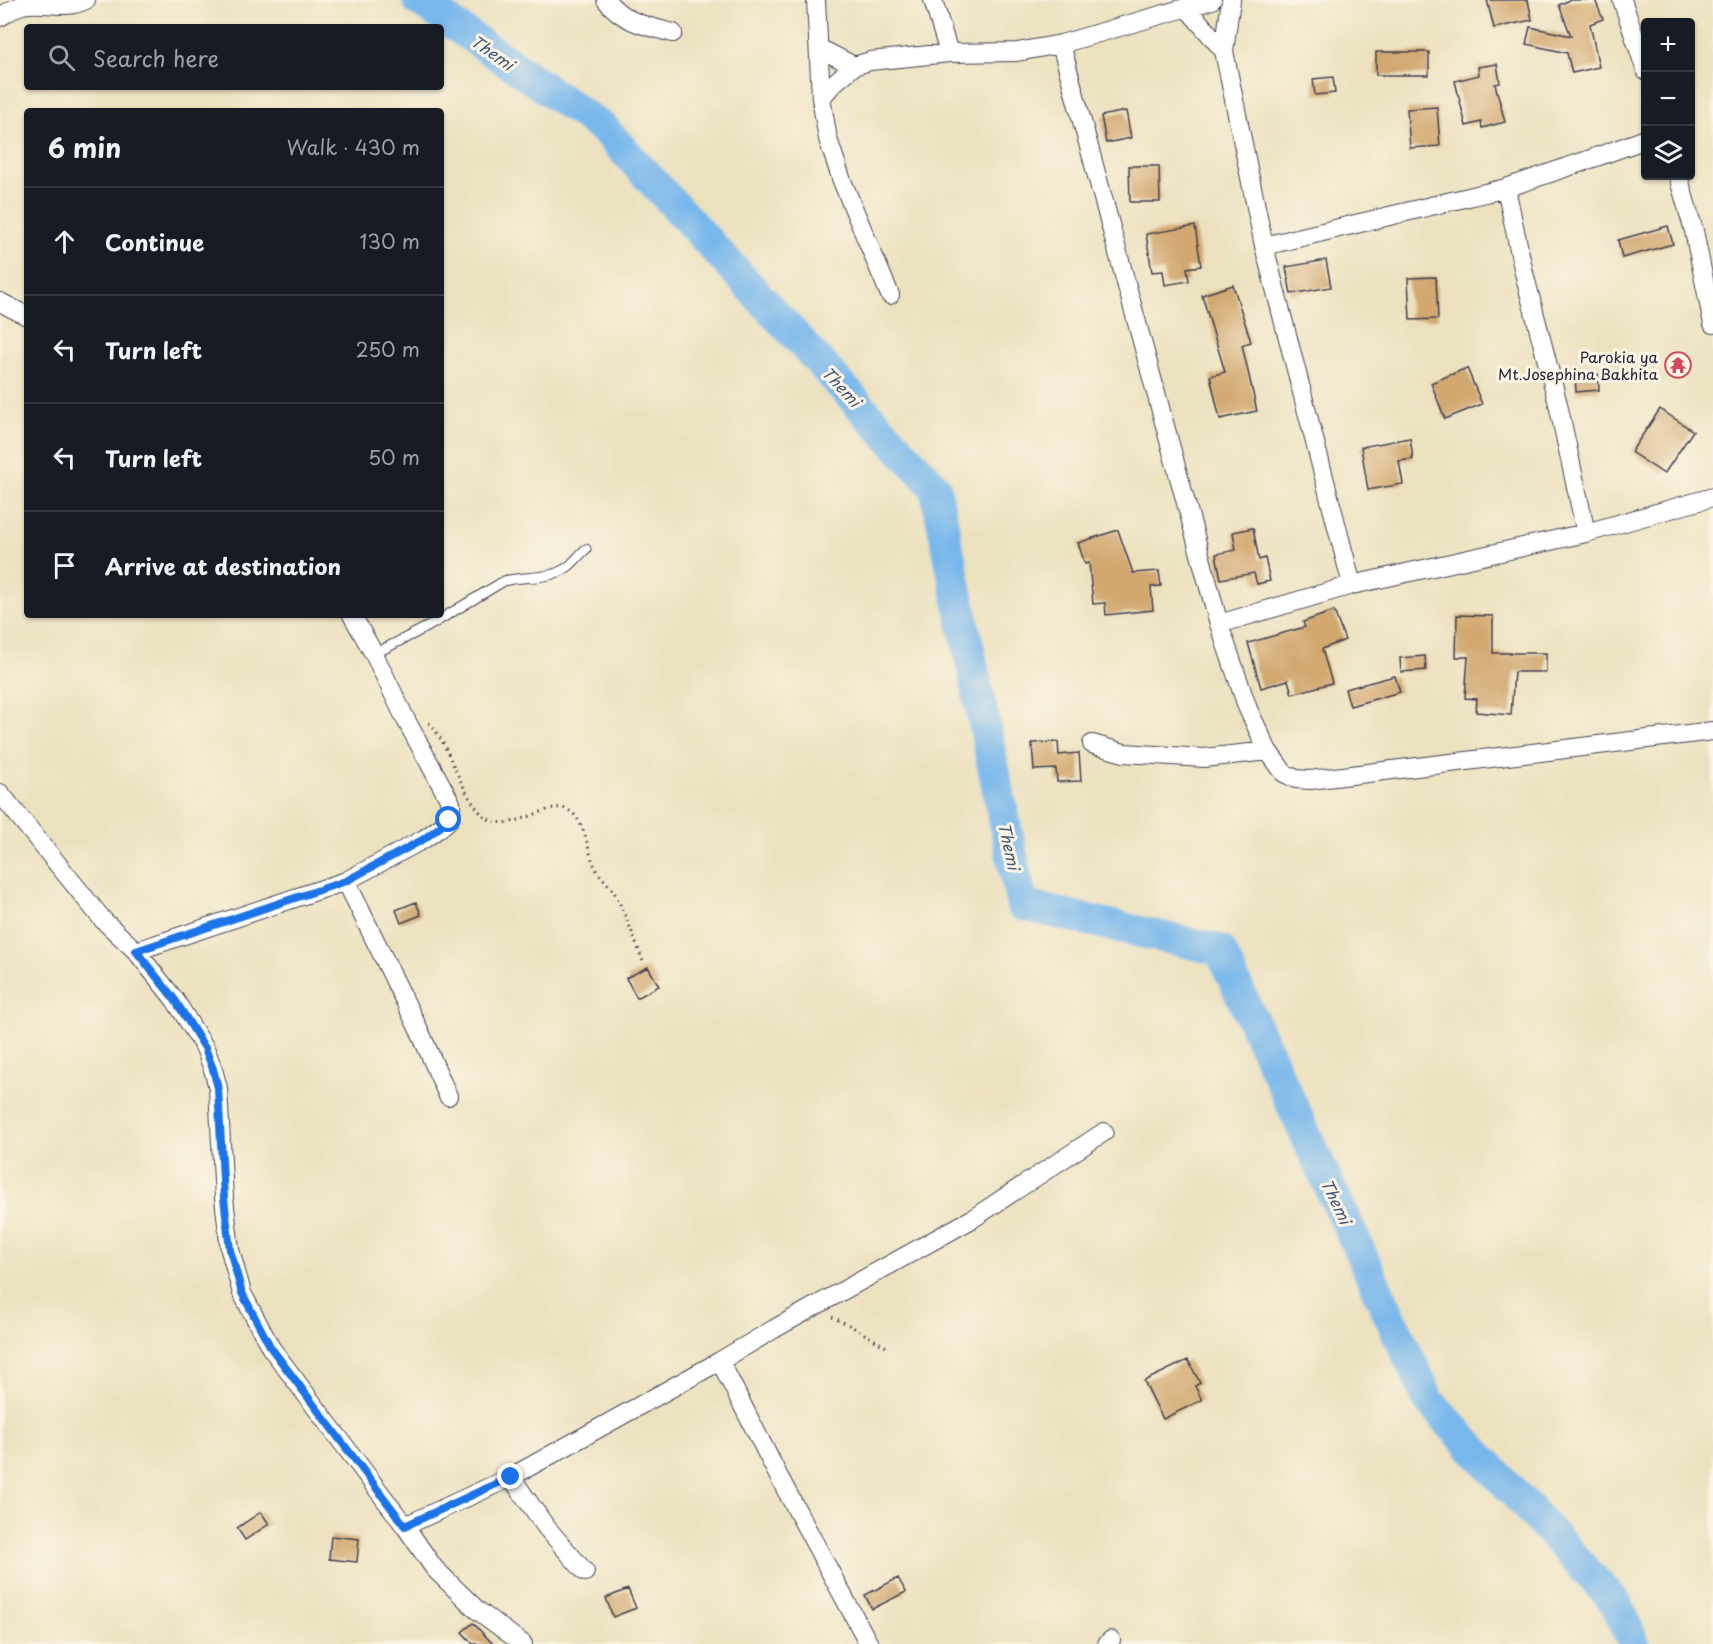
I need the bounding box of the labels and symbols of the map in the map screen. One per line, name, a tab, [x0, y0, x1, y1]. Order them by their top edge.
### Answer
water label: Themi	[467, 29, 521, 77]
place label: Parokia ya Mt.Josephina Bakhita	[1498, 345, 1659, 385]
temple icon: Parokia ya Mt.Josephina Bakhita	[1663, 350, 1693, 380]
water label: Themi	[817, 360, 869, 413]
route start	[435, 806, 461, 832]
water label: Themi	[993, 820, 1027, 874]
water label: Themi	[1316, 1174, 1359, 1230]
route end	[497, 1463, 523, 1489]

